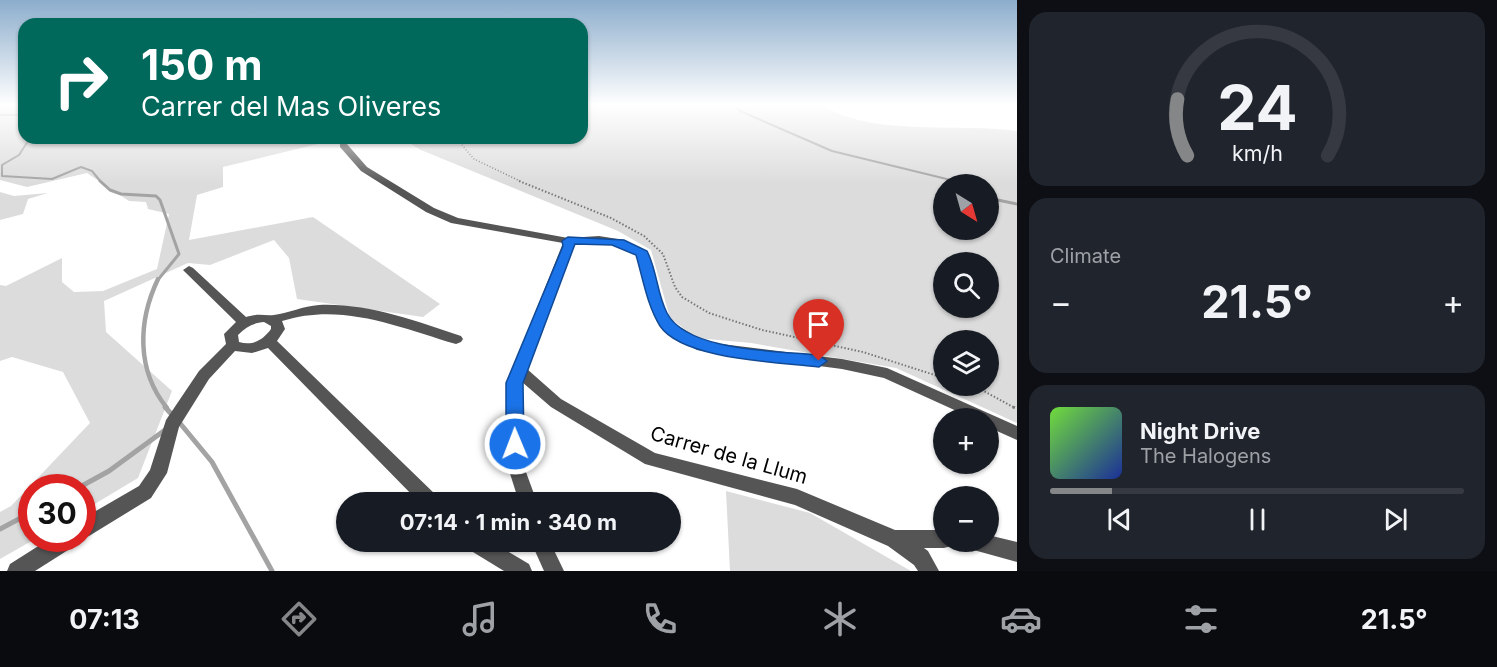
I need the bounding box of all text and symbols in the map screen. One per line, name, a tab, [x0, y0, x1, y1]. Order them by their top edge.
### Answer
text: 150 m	[141, 39, 263, 90]
icon: right	[42, 42, 120, 120]
text: 24	[1217, 70, 1297, 145]
text: Carrer del Mas Oliveres	[141, 90, 441, 123]
text: km/h	[1232, 141, 1282, 167]
north arrow	[933, 174, 999, 240]
map controls	[933, 174, 999, 552]
text: Climate	[1050, 244, 1121, 268]
button: search	[933, 252, 999, 318]
text: 21.5°	[1201, 274, 1313, 329]
text: −	[1050, 282, 1072, 322]
text: +	[1442, 282, 1464, 322]
pin	[793, 299, 844, 361]
icon: arrive	[802, 308, 835, 341]
button: layers	[933, 330, 999, 396]
button: +	[933, 408, 999, 474]
position arrow	[483, 412, 547, 476]
text: Night Drive	[1140, 418, 1260, 444]
street label: Carrer de la Llum	[648, 421, 810, 489]
text: The Halogens	[1140, 444, 1271, 468]
speed limit sign: 30	[18, 474, 96, 552]
button: −	[933, 486, 999, 552]
icon: previous	[1103, 503, 1136, 536]
icon: pause	[1241, 503, 1274, 536]
icon: next	[1379, 503, 1412, 536]
text: 07:14 · 1 min · 340 m	[400, 509, 617, 535]
icon: directions	[278, 598, 320, 640]
icon: music	[459, 598, 501, 640]
icon: phone	[639, 598, 681, 640]
icon: climate	[819, 598, 861, 640]
icon: car	[1000, 598, 1042, 640]
icon: filters	[1180, 598, 1222, 640]
text: 07:13	[69, 603, 140, 636]
text: 21.5°	[1361, 603, 1428, 636]

